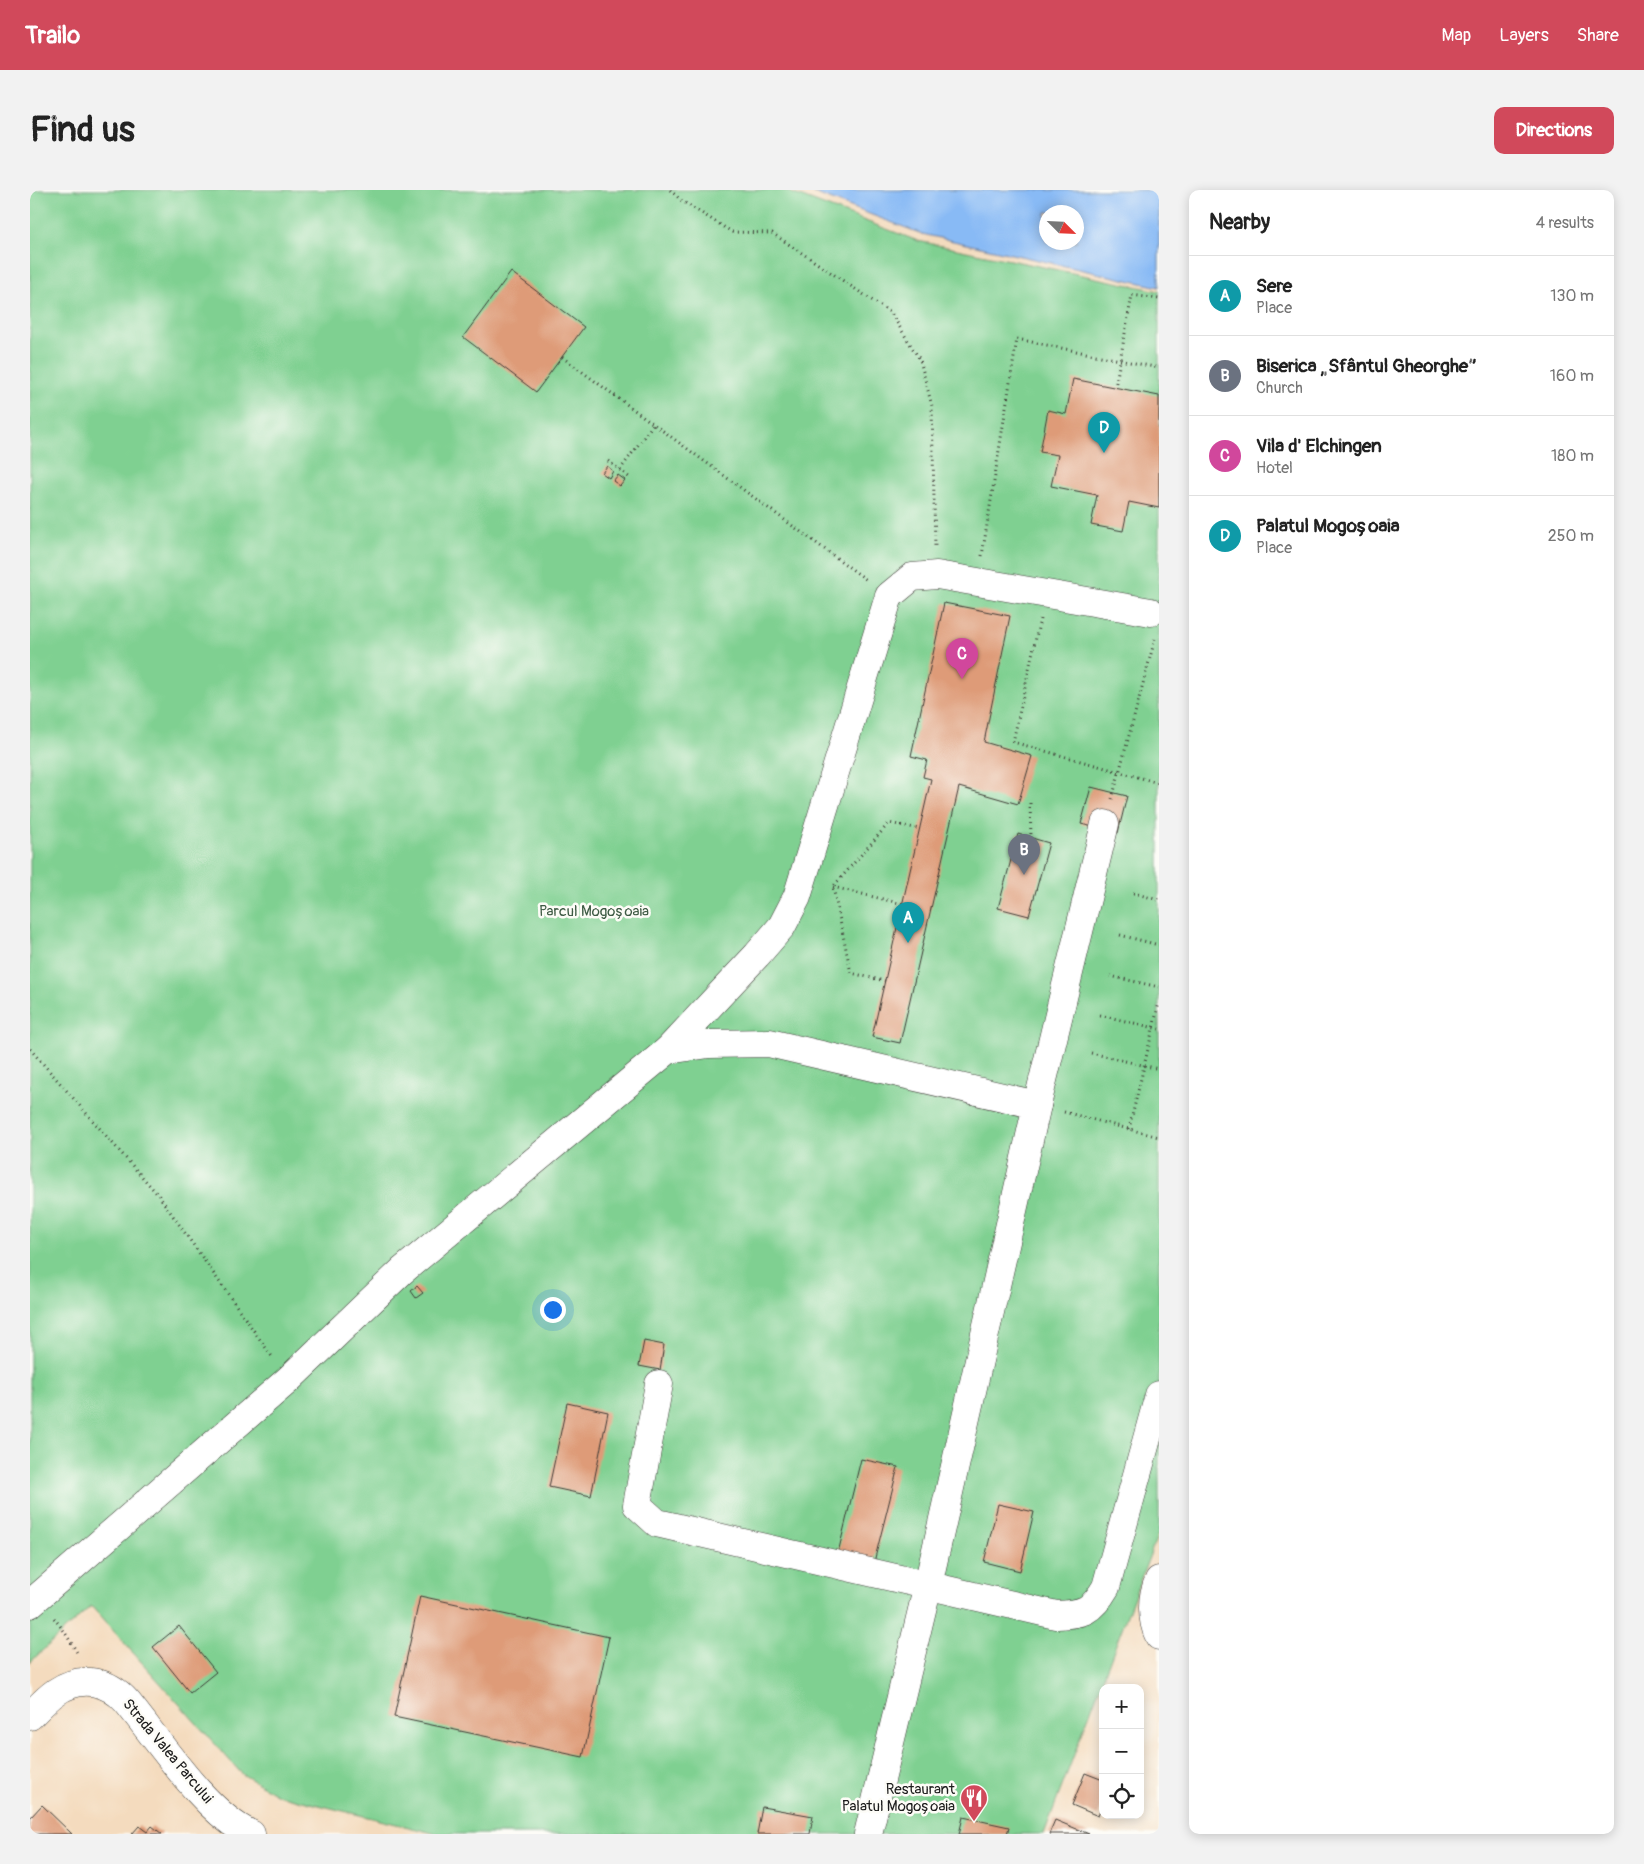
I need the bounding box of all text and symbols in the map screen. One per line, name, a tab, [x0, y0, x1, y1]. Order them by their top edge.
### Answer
text: Trailo	[25, 21, 80, 50]
text: Map	[1442, 24, 1471, 47]
text: Layers	[1499, 24, 1549, 47]
text: Share	[1577, 24, 1619, 47]
button: Directions	[1494, 107, 1614, 154]
text: Find us	[30, 108, 135, 152]
north arrow	[1039, 205, 1084, 250]
text: Nearby	[1209, 209, 1270, 236]
text: 4 results	[1536, 213, 1594, 233]
text: Sere	[1256, 274, 1292, 298]
text: A	[1220, 286, 1230, 306]
text: 130 m	[1550, 286, 1594, 306]
text: Place	[1256, 298, 1292, 318]
text: Biserica „Sfântul Gheorghe”	[1256, 354, 1476, 378]
text: B	[1220, 366, 1230, 386]
text: 160 m	[1550, 366, 1594, 386]
text: Church	[1256, 378, 1303, 398]
pin: D	[1088, 412, 1120, 453]
text: Vila d' Elchingen	[1256, 434, 1382, 458]
text: C	[1220, 446, 1230, 466]
text: 180 m	[1551, 446, 1594, 466]
text: Hotel	[1256, 458, 1293, 478]
text: Palatul Mogoșoaia	[1256, 514, 1400, 538]
text: D	[1220, 526, 1230, 546]
text: 250 m	[1548, 526, 1594, 546]
text: Place	[1256, 538, 1292, 558]
pin: C	[946, 638, 978, 679]
pin: B	[1008, 834, 1040, 875]
park label: Parcul Mogoșoaia	[539, 902, 649, 921]
pin: A	[892, 902, 924, 943]
your location	[540, 1297, 566, 1323]
map controls	[1099, 1684, 1144, 1819]
button: +	[1099, 1684, 1144, 1729]
street label: Strada Valea Parcului	[118, 1695, 217, 1808]
button: −	[1099, 1729, 1144, 1774]
button: locate	[1099, 1774, 1144, 1819]
place label: Restaurant Palatul Mogoșoaia	[842, 1780, 956, 1816]
restaurant icon: Restaurant Palatul Mogoșoaia	[959, 1783, 989, 1822]

